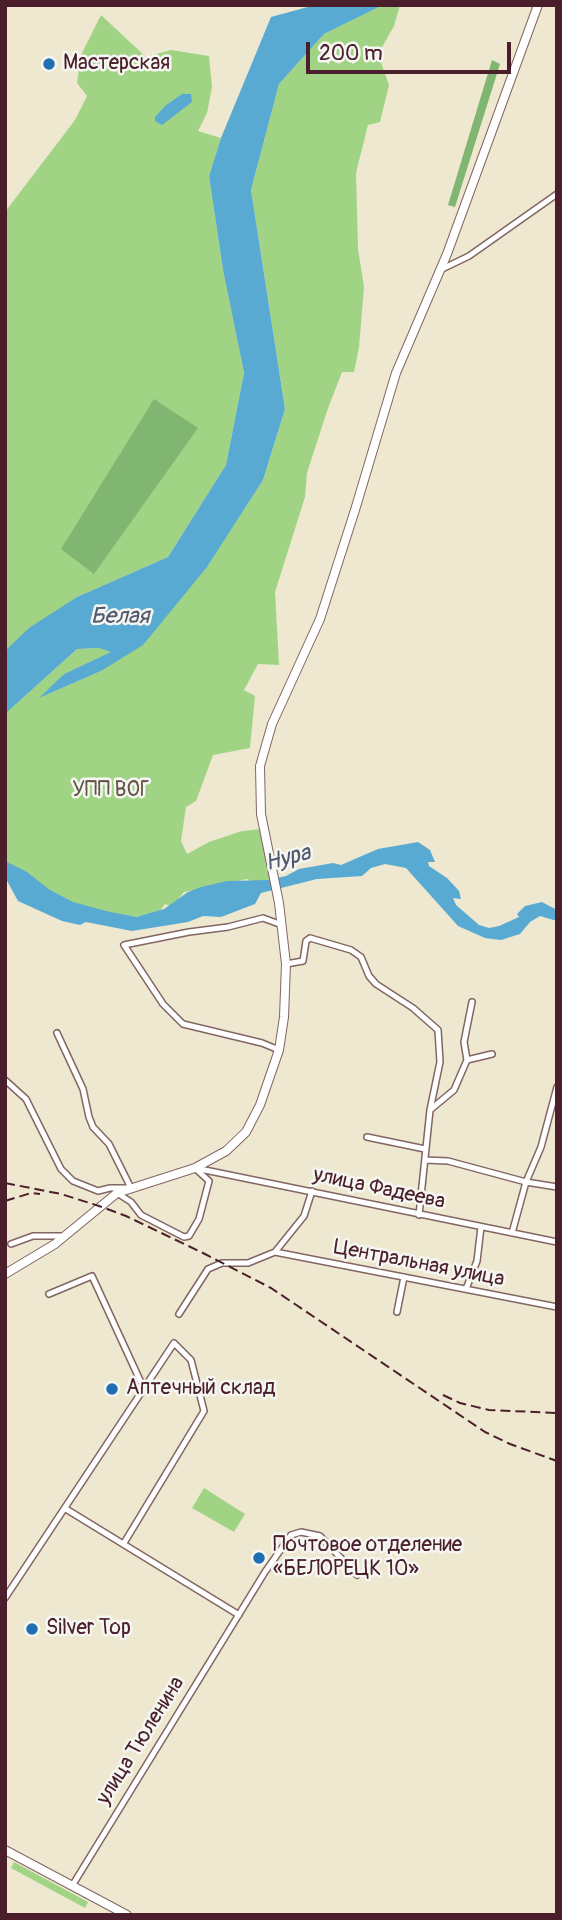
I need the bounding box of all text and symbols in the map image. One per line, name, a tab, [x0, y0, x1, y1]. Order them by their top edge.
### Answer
scale bar	[310, 28, 515, 72]
text: 200 m	[319, 40, 383, 67]
place label: Мастерская	[63, 51, 170, 77]
marker: Мастерская	[41, 56, 57, 72]
water label: Белая	[91, 603, 149, 631]
park label: УПП ВОГ	[72, 778, 150, 804]
water label: Нура	[262, 840, 314, 878]
street label: улица Фадеева	[311, 1163, 447, 1215]
street label: Центральная улица	[331, 1235, 507, 1293]
place label: Аптечный склад	[126, 1376, 275, 1402]
marker: Аптечный склад	[104, 1381, 120, 1397]
place label: Почтовое отделение «БЕЛОРЕЦК 10»	[273, 1533, 462, 1583]
marker: Почтовое отделение «БЕЛОРЕЦК 10»	[251, 1550, 267, 1566]
place label: Silver Top	[46, 1616, 131, 1642]
marker: Silver Top	[24, 1621, 40, 1637]
street label: улица Тюленина	[92, 1672, 190, 1810]

